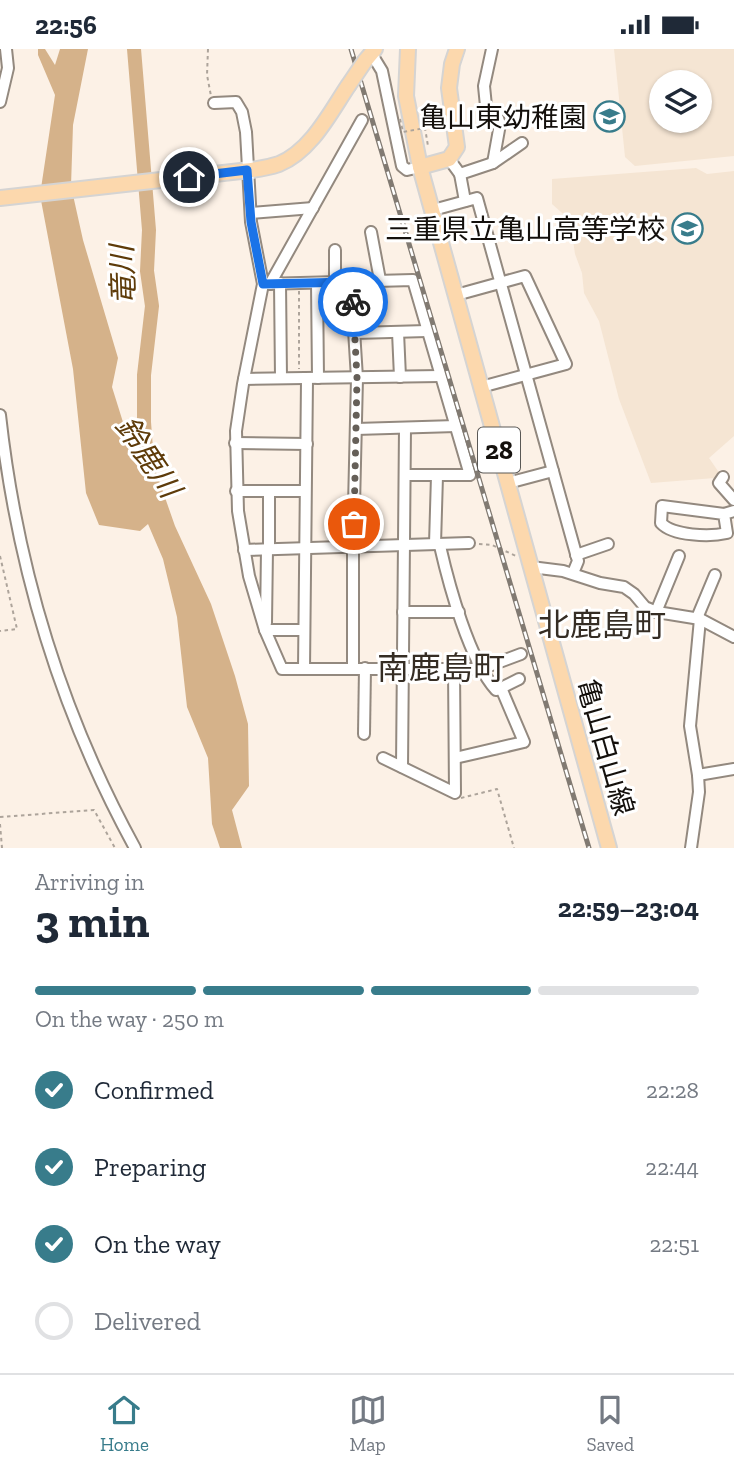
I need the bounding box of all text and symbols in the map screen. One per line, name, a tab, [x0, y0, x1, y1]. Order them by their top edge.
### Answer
text: 22:56	[35, 9, 97, 41]
map controls	[649, 70, 712, 133]
button: layers	[649, 70, 712, 133]
school or university icon: 亀山東幼稚園	[593, 100, 627, 134]
place label: 亀山東幼稚園	[419, 101, 587, 134]
pin	[159, 147, 219, 207]
icon: home	[170, 158, 208, 196]
school or university icon: 三重県立亀山高等学校	[671, 212, 705, 246]
place label: 三重県立亀山高等学校	[385, 213, 665, 246]
water label: 竜川	[104, 241, 142, 306]
courier	[318, 267, 388, 337]
icon: bike	[334, 283, 372, 321]
water label: 鈴鹿川	[108, 410, 190, 507]
road number: 28	[478, 427, 520, 473]
pin	[324, 494, 384, 554]
icon: bag	[335, 505, 373, 543]
district label: 北鹿島町	[538, 606, 666, 644]
district label: 南鹿島町	[377, 649, 505, 687]
street label: 亀山白山線	[570, 675, 641, 819]
text: Arriving in	[35, 868, 144, 896]
text: 22:59–23:04	[558, 892, 699, 924]
text: 3 min	[35, 894, 149, 949]
text: On the way · 250 m	[35, 1005, 224, 1033]
icon: check	[35, 1071, 73, 1109]
text: Confirmed	[94, 1074, 214, 1106]
text: 22:28	[646, 1076, 699, 1104]
icon: check	[35, 1148, 73, 1186]
text: Preparing	[94, 1151, 206, 1183]
text: 22:44	[645, 1153, 699, 1181]
icon: check	[35, 1225, 73, 1263]
text: On the way	[94, 1228, 221, 1260]
text: 22:51	[650, 1230, 699, 1258]
text: Delivered	[94, 1305, 201, 1337]
tab: Home	[100, 1391, 149, 1456]
tab: Map	[349, 1391, 387, 1456]
tab: Saved	[586, 1391, 634, 1456]

